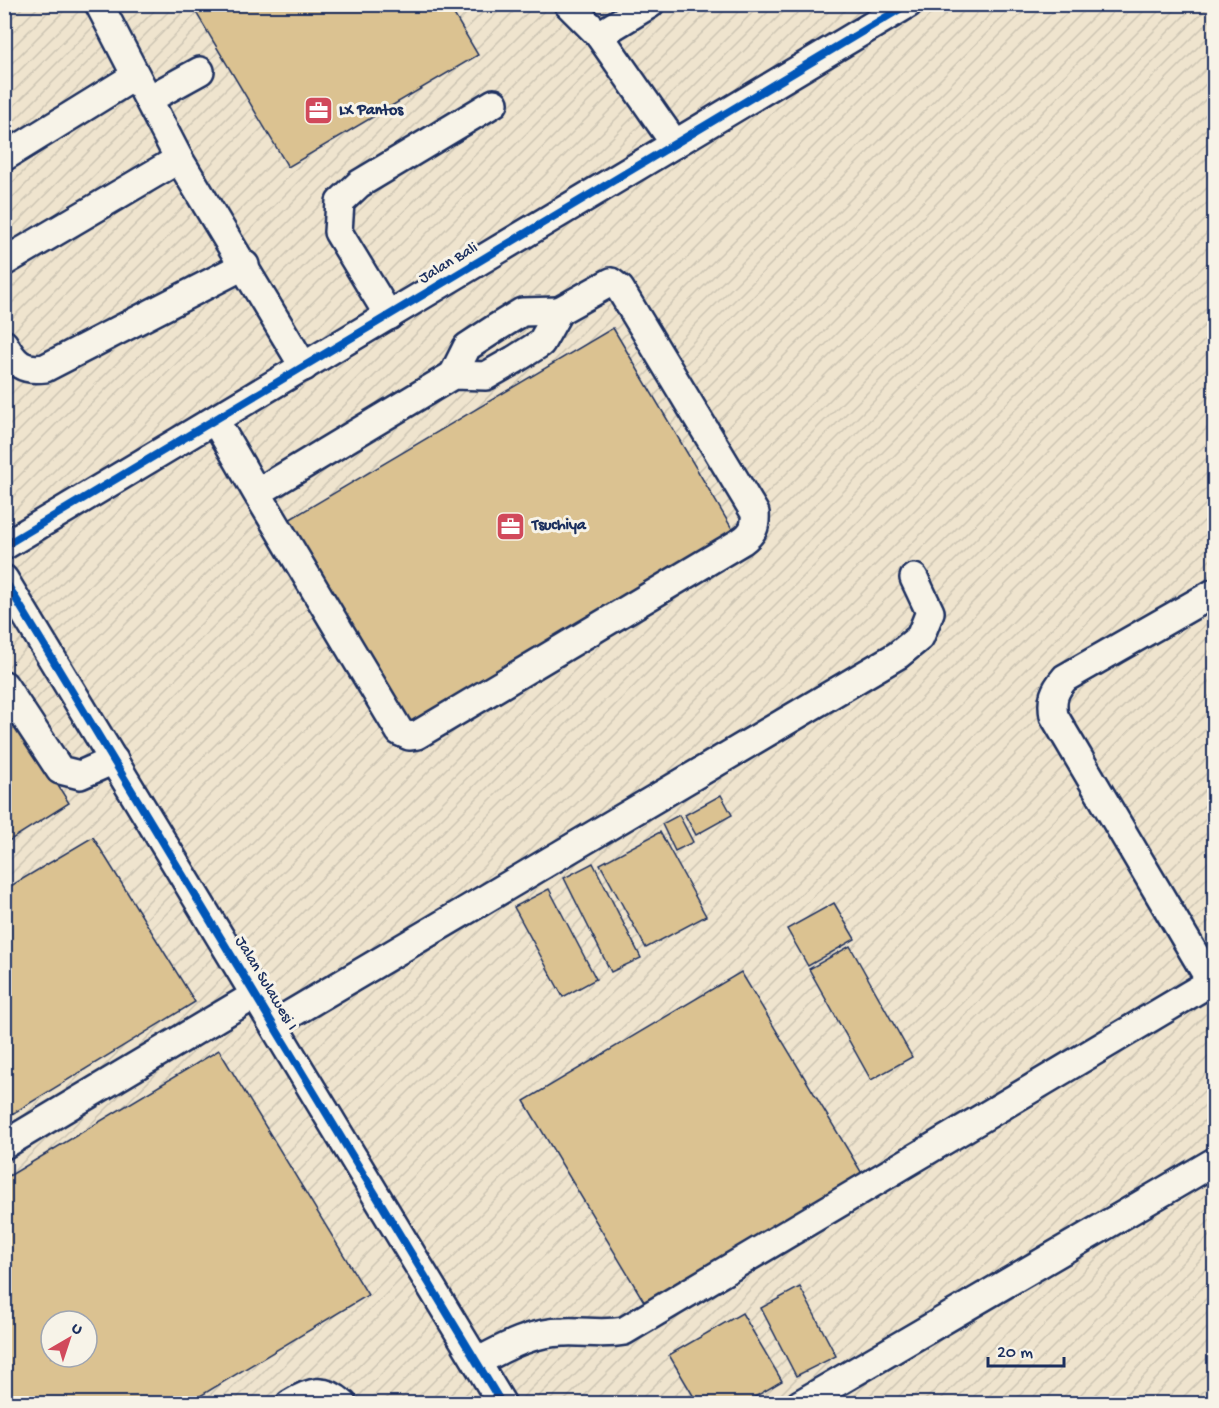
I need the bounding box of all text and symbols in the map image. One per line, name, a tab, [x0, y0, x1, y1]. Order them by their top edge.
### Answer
office icon: LX Pantos	[302, 95, 334, 127]
place label: LX Pantos	[339, 102, 404, 121]
street label: Jalan Bali	[416, 239, 482, 289]
office icon: Tsuchiya	[495, 510, 527, 542]
place label: Tsuchiya	[530, 517, 587, 536]
street label: Jalan Sulawesi I	[230, 934, 300, 1034]
north arrow	[39, 1309, 99, 1369]
text: U	[67, 1320, 86, 1341]
scale bar	[988, 1330, 1064, 1368]
text: 20 m	[997, 1343, 1033, 1364]

